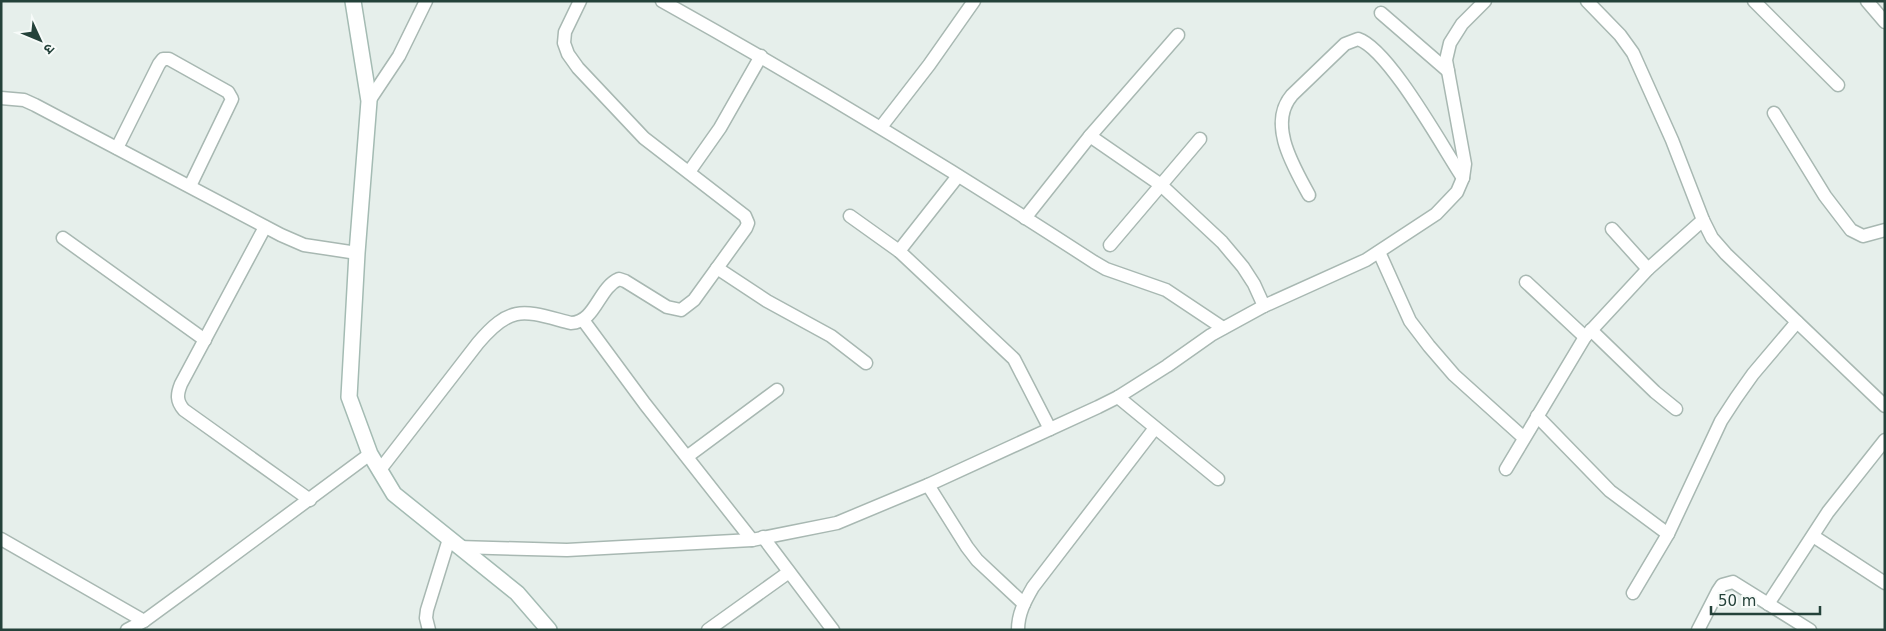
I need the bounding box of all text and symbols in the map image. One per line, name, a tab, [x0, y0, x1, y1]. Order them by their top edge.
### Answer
north arrow	[15, 15, 65, 65]
text: उ	[40, 41, 58, 58]
scale bar	[1711, 584, 1820, 616]
text: 50 m	[1718, 592, 1756, 610]

